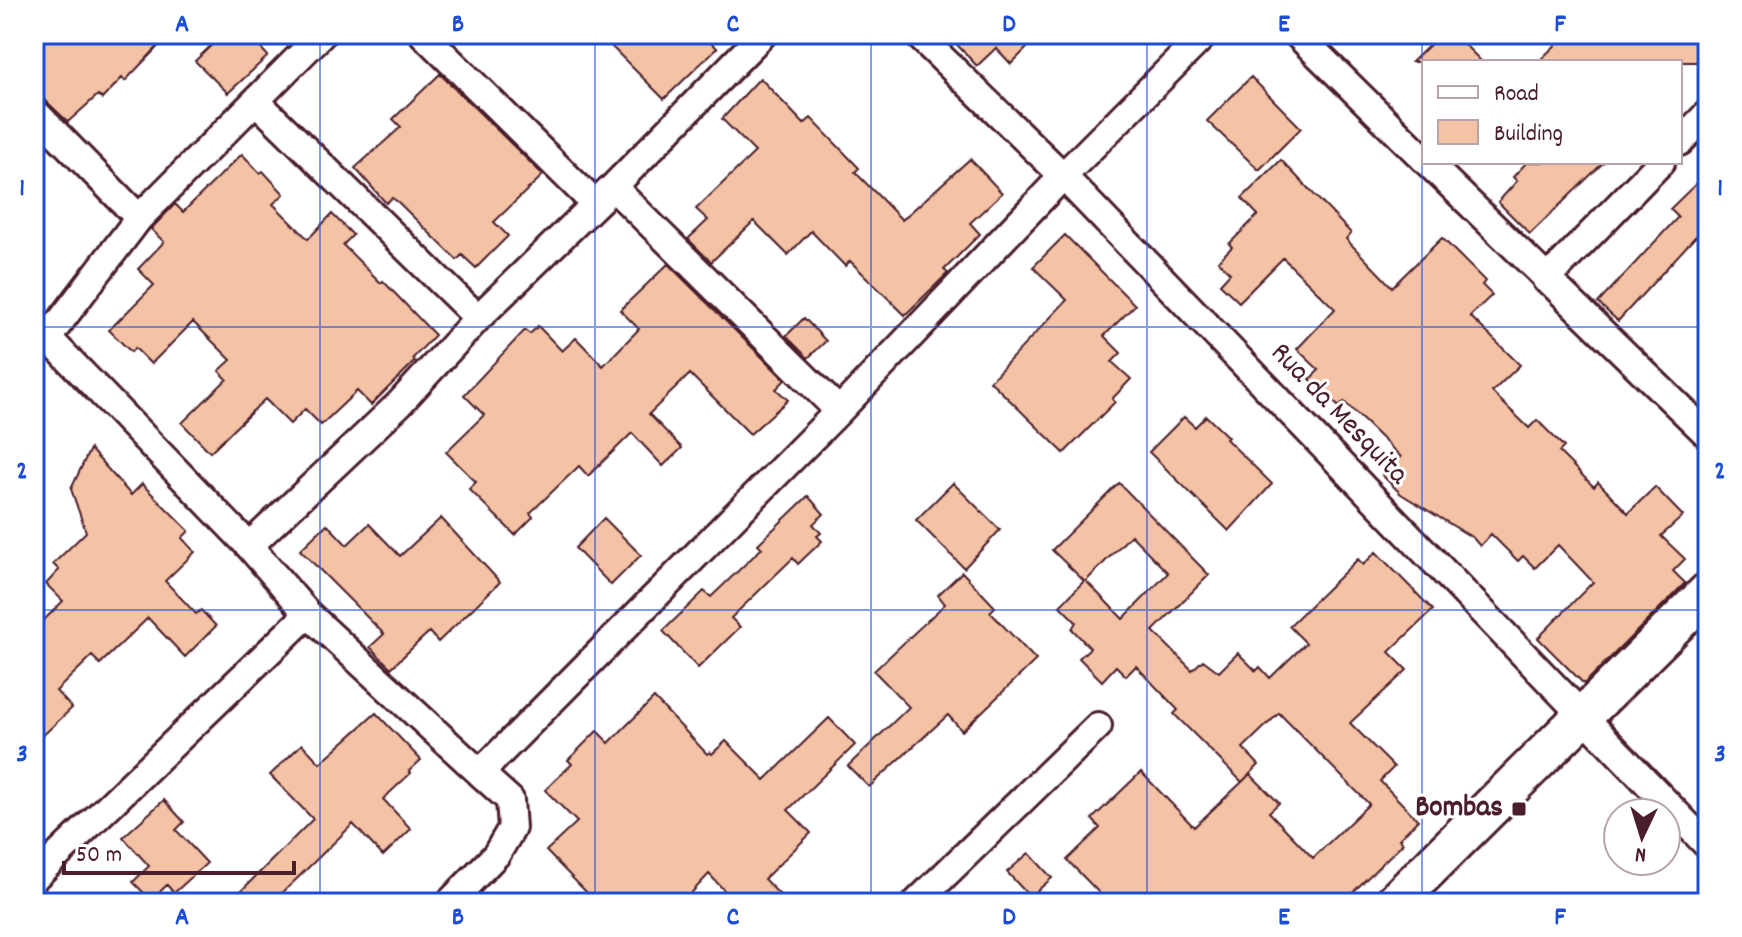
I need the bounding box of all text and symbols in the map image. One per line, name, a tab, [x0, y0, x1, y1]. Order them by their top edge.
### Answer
text: A	[175, 7, 189, 44]
text: B	[452, 7, 464, 44]
text: C	[727, 7, 740, 44]
text: D	[1002, 7, 1016, 44]
text: E	[1278, 7, 1290, 44]
text: F	[1554, 7, 1566, 44]
legend	[1422, 60, 1682, 164]
text: Road	[1494, 78, 1539, 112]
text: Building	[1494, 118, 1563, 152]
text: 1	[19, 171, 25, 208]
text: 1	[1717, 171, 1723, 208]
street label: Rua da Mesquita	[1259, 334, 1418, 497]
text: 2	[16, 454, 28, 491]
text: 2	[1714, 454, 1726, 491]
text: 3	[16, 737, 28, 774]
text: 3	[1714, 737, 1726, 774]
place label: Bombas	[1415, 788, 1503, 831]
north arrow	[1602, 797, 1682, 877]
marker: Bombas	[1510, 800, 1528, 818]
scale bar	[64, 825, 294, 875]
text: N	[1634, 838, 1647, 869]
text: 50 m	[76, 839, 122, 873]
text: A	[175, 900, 189, 937]
text: B	[452, 900, 464, 937]
text: C	[727, 900, 740, 937]
text: D	[1002, 900, 1016, 937]
text: E	[1278, 900, 1290, 937]
text: F	[1554, 900, 1566, 937]

